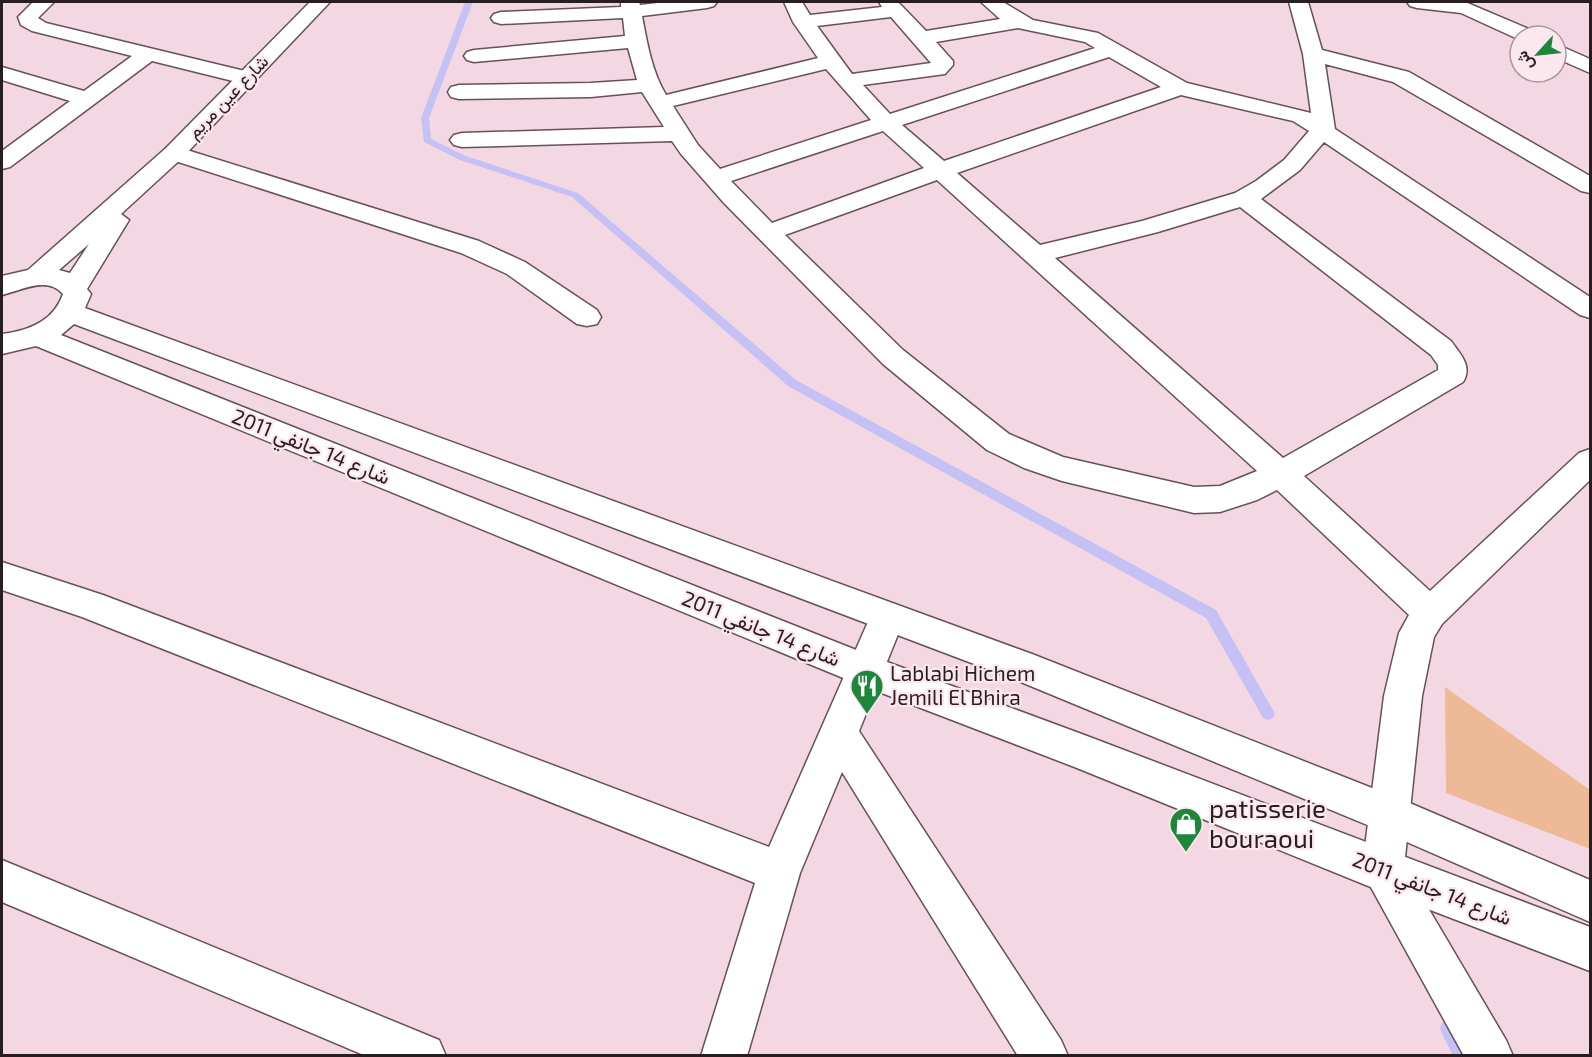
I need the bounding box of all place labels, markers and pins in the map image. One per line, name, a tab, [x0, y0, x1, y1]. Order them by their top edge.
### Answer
place label: Lablabi Hichem Jemili El Bhira	[890, 660, 1035, 709]
restaurant icon: Lablabi Hichem Jemili El Bhira	[849, 668, 885, 715]
place label: patisserie bouraoui	[1209, 792, 1326, 853]
shop icon: patisserie bouraoui	[1168, 806, 1204, 853]

